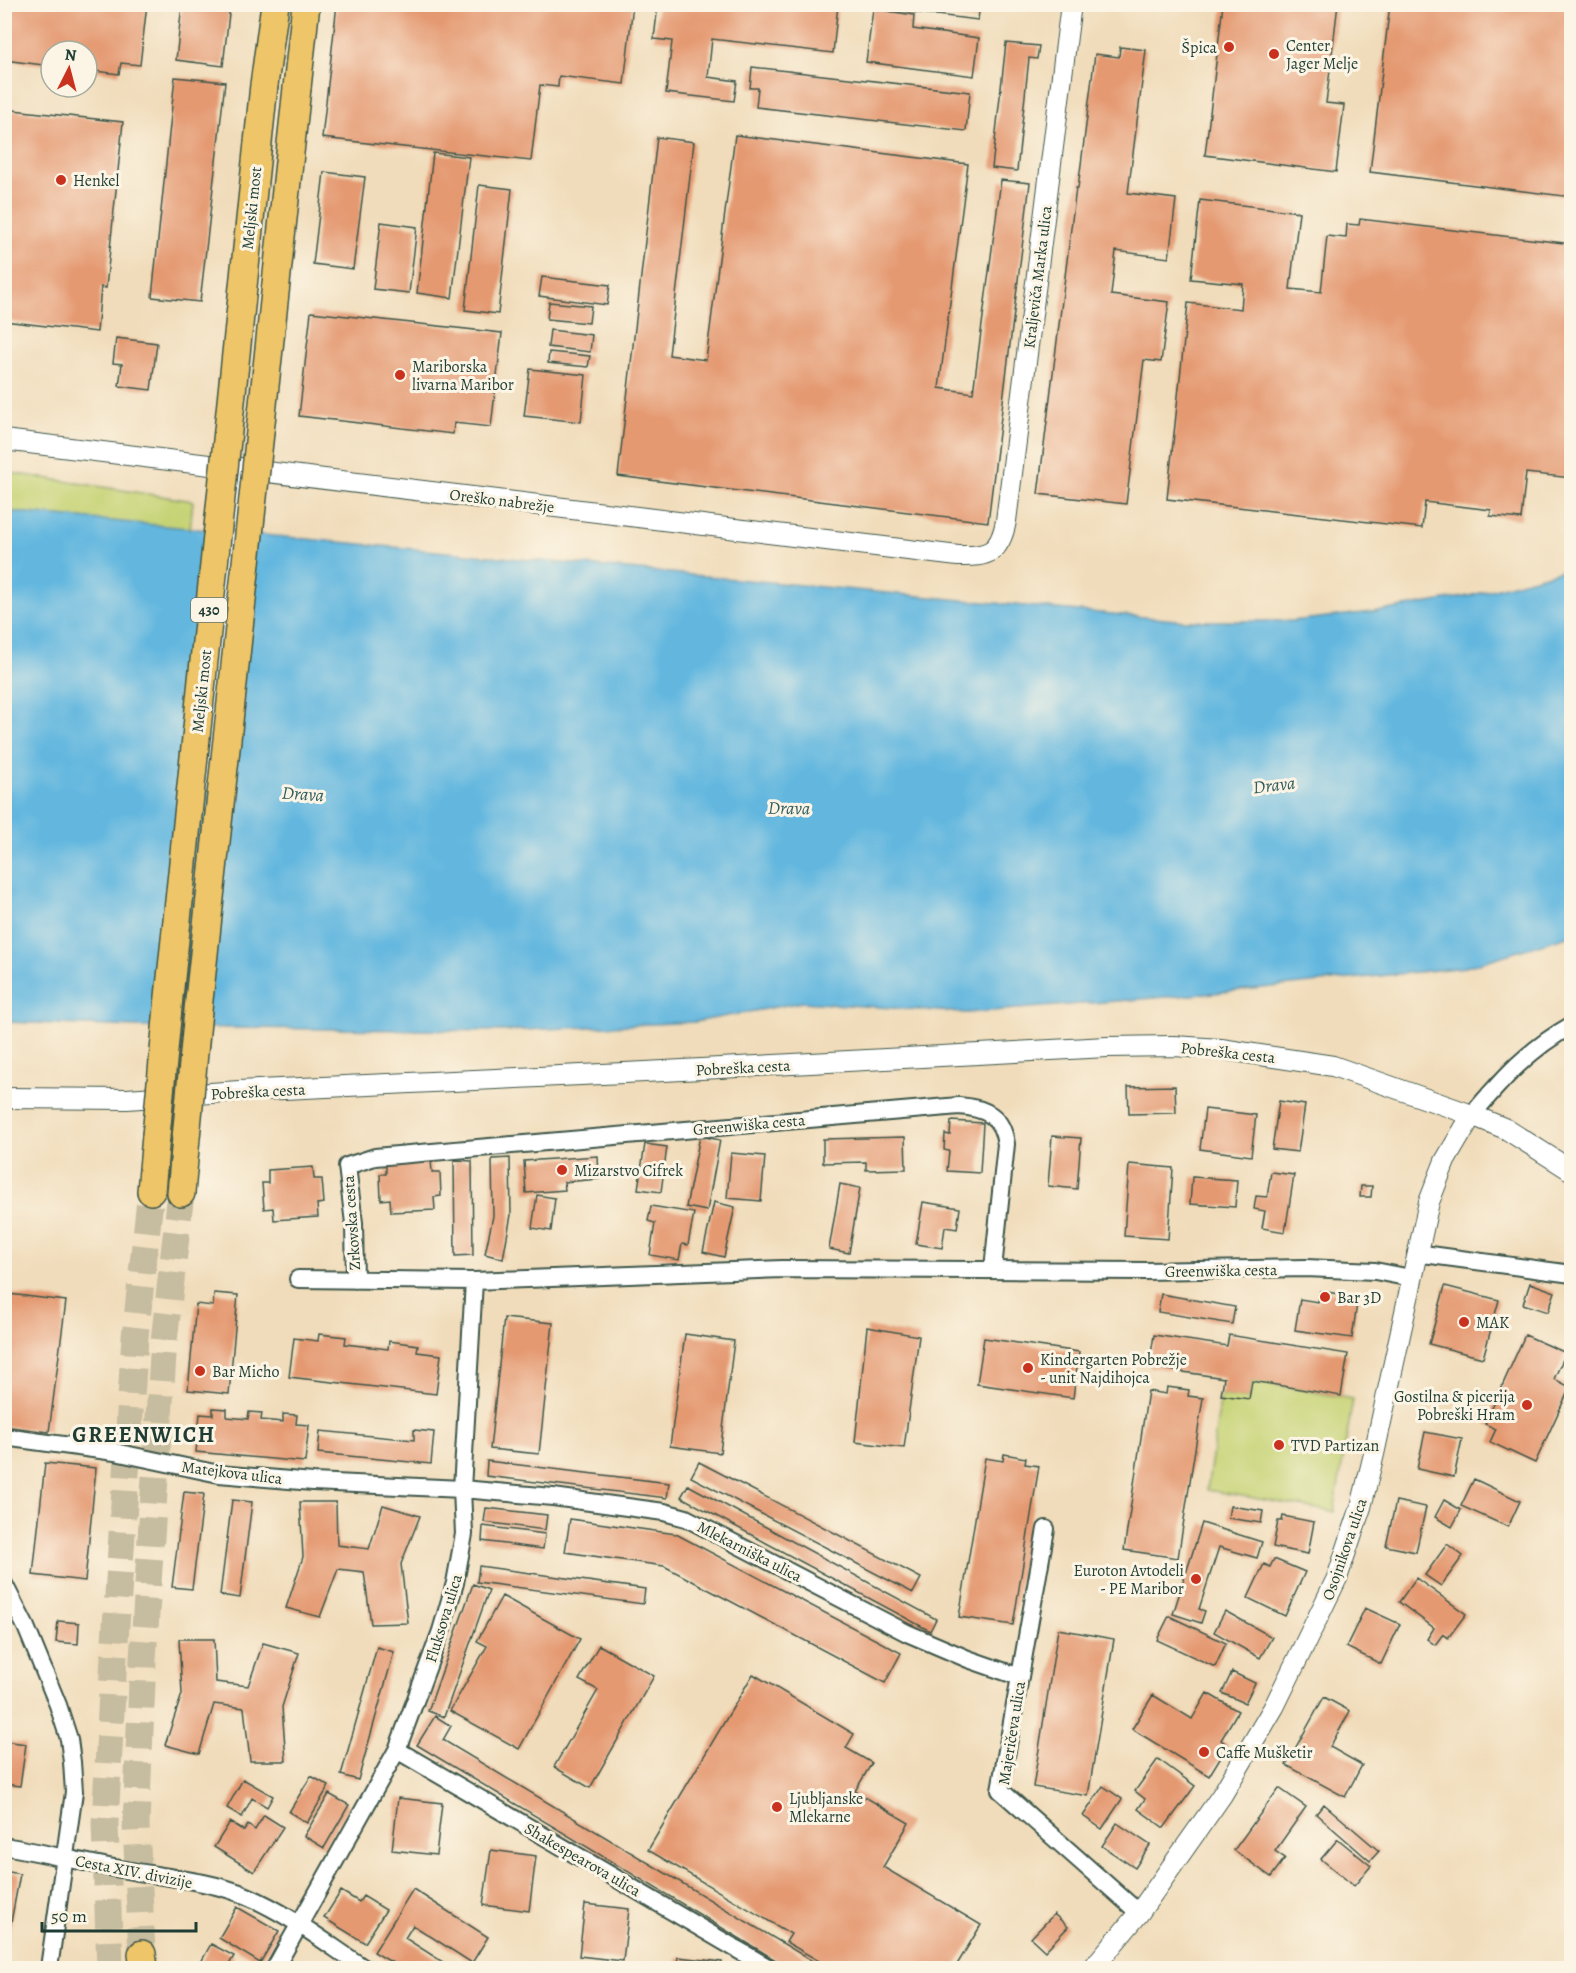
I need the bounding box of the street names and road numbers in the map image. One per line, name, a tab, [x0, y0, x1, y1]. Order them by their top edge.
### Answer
street label: Meljski most	[237, 165, 267, 251]
street label: Kraljeviča Marka ulica	[1018, 204, 1058, 350]
street label: Oreško nabrežje	[448, 484, 556, 518]
road number: 430	[191, 598, 227, 622]
street label: Meljski most	[187, 648, 217, 734]
street label: Pobreška cesta	[1180, 1037, 1277, 1069]
street label: Pobreška cesta	[695, 1055, 792, 1081]
street label: Pobreška cesta	[210, 1079, 307, 1105]
street label: Greenwiška cesta	[692, 1109, 807, 1141]
street label: Zrkovska cesta	[338, 1174, 366, 1271]
street label: Greenwiška cesta	[1165, 1259, 1278, 1283]
street label: Matejkova ulica	[180, 1456, 284, 1490]
street label: Osojnikova ulica	[1317, 1495, 1373, 1603]
street label: Mlekarniška ulica	[693, 1516, 806, 1588]
street label: Fluksova ulica	[420, 1571, 468, 1665]
street label: Majeričeva ulica	[993, 1679, 1031, 1787]
street label: Shakespearova ulica	[520, 1818, 645, 1902]
street label: Cesta XIV. divizije	[73, 1850, 194, 1894]

